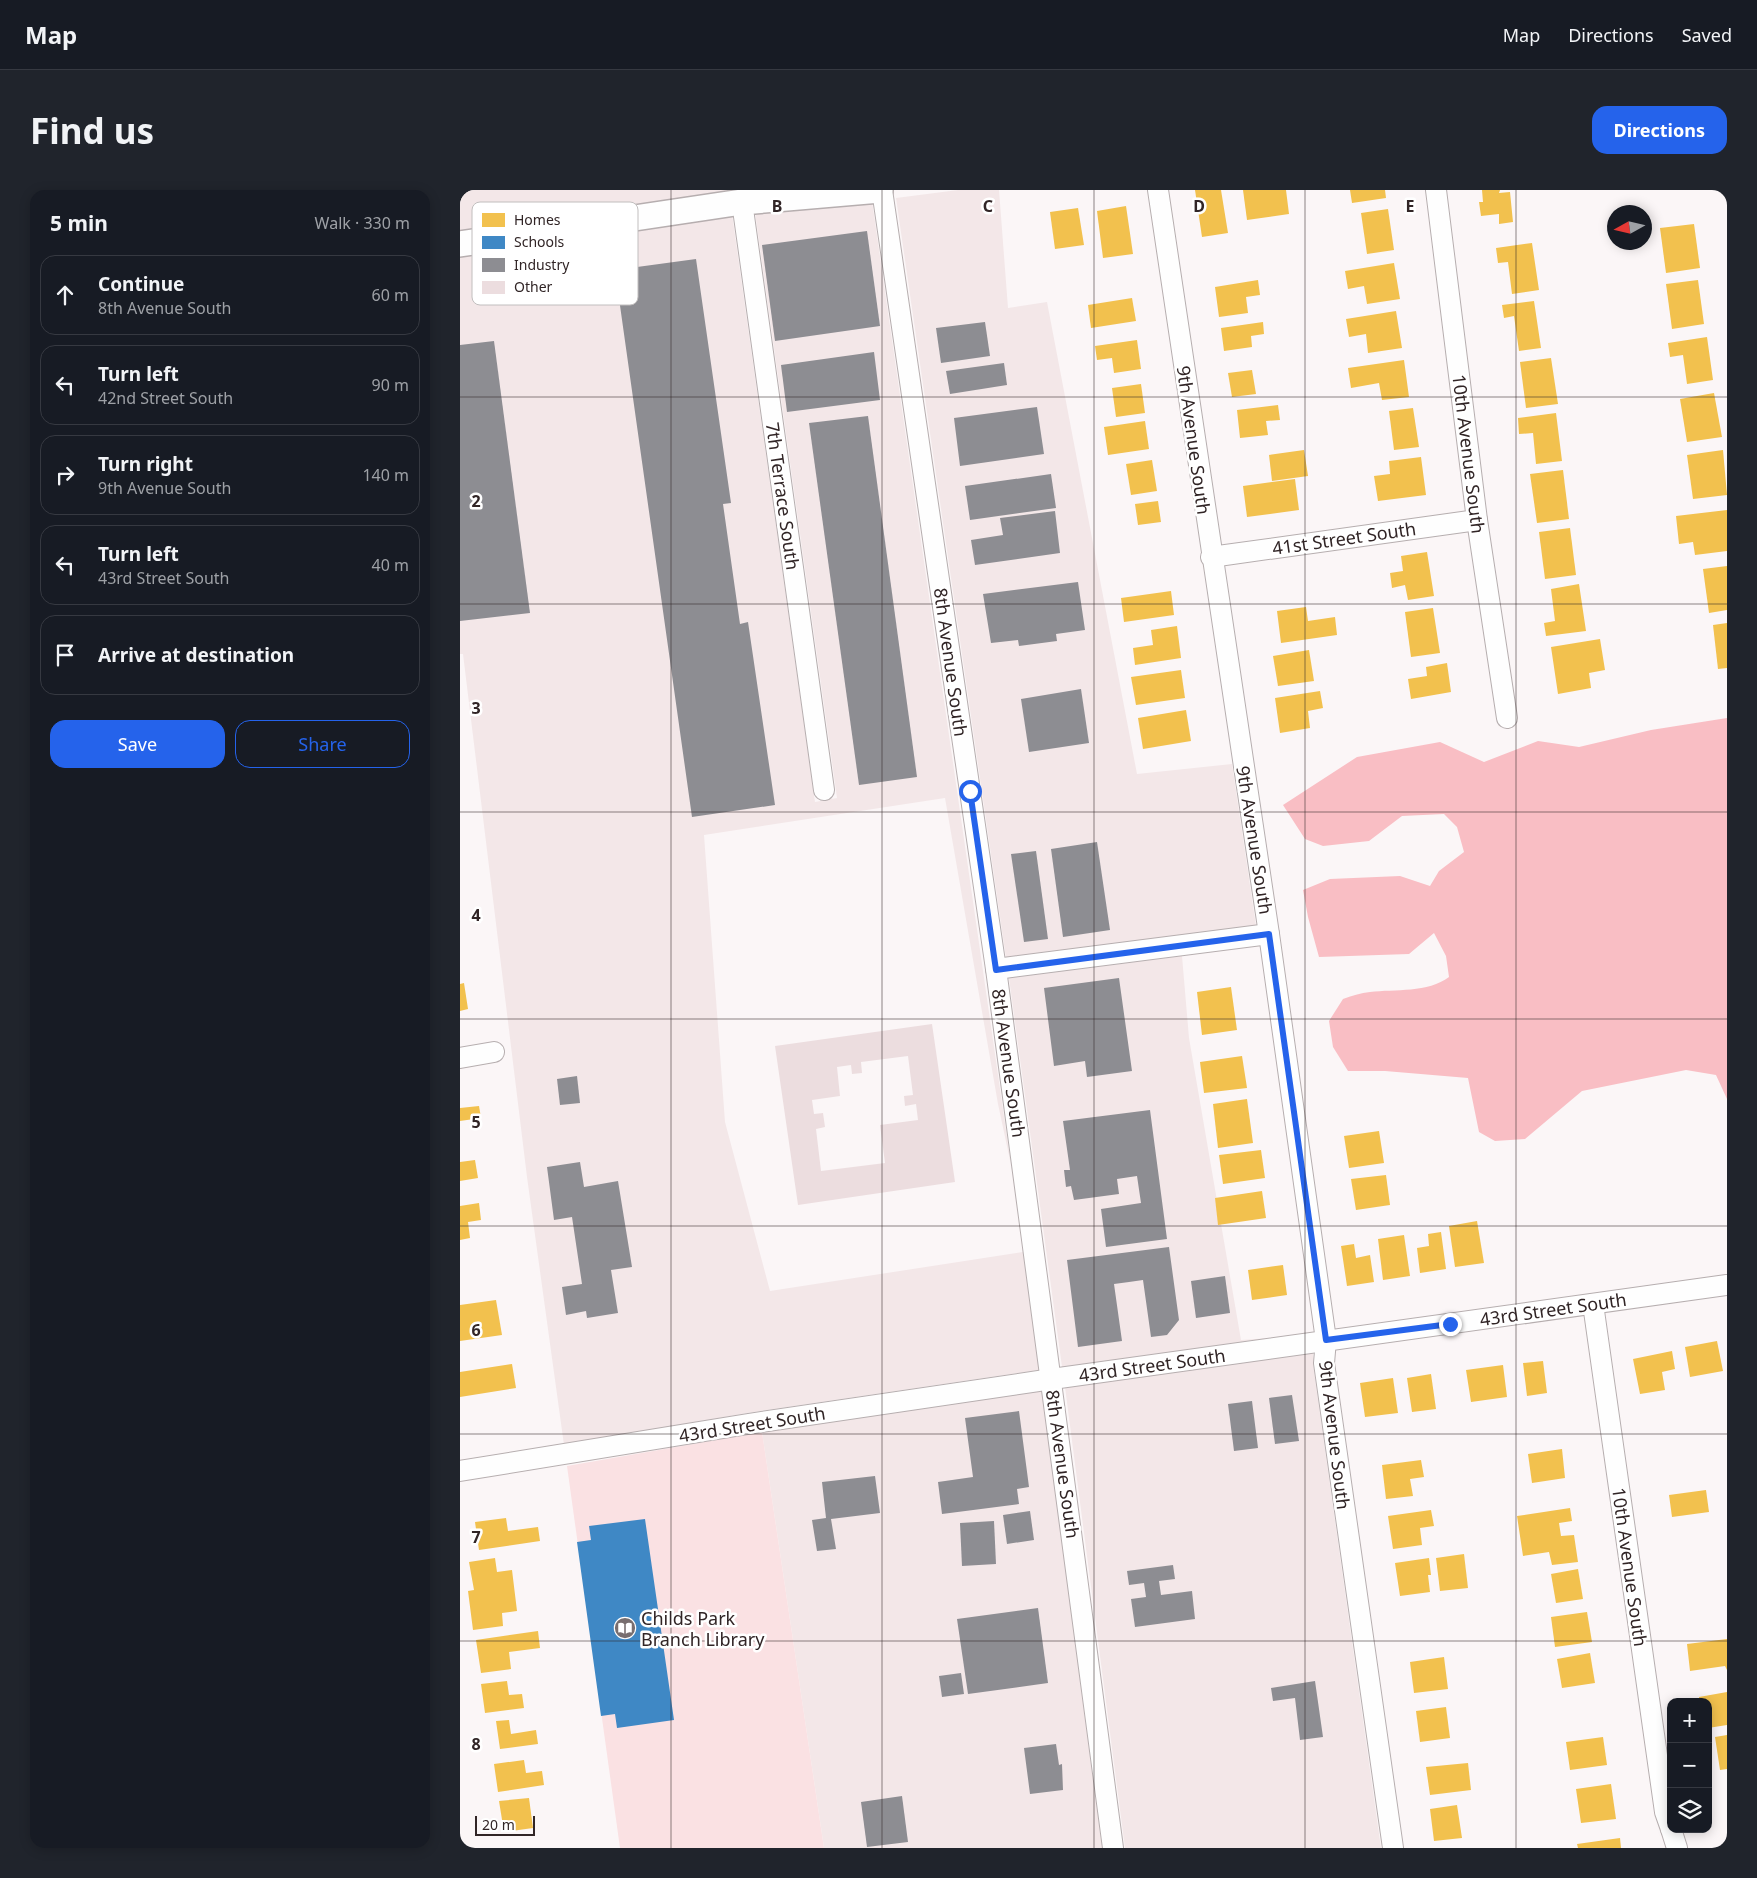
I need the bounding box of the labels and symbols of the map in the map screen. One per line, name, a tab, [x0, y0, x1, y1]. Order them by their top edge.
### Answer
text: B	[772, 195, 782, 217]
text: C	[983, 195, 993, 217]
text: D	[1193, 195, 1205, 217]
text: E	[1406, 195, 1415, 217]
legend	[472, 202, 638, 305]
north arrow	[1607, 205, 1652, 250]
text: Homes	[514, 210, 561, 229]
text: Schools	[514, 232, 565, 251]
text: Industry	[514, 255, 570, 274]
text: Other	[514, 277, 553, 296]
street label: 9th Avenue South	[1172, 364, 1216, 516]
street label: 10th Avenue South	[1447, 373, 1491, 535]
street label: 7th Terrace South	[761, 421, 805, 571]
text: 2	[471, 490, 481, 512]
street label: 41st Street South	[1271, 516, 1417, 560]
street label: 8th Avenue South	[929, 586, 973, 738]
text: 3	[471, 697, 481, 719]
street label: 9th Avenue South	[1231, 764, 1279, 916]
route start	[959, 780, 982, 803]
text: 4	[471, 904, 481, 926]
street label: 8th Avenue South	[987, 987, 1031, 1139]
text: 5	[471, 1111, 481, 1133]
street label: 43rd Street South	[1478, 1287, 1628, 1331]
route end	[1439, 1313, 1462, 1336]
text: 6	[471, 1319, 481, 1341]
street label: 43rd Street South	[1077, 1343, 1227, 1387]
street label: 9th Avenue South	[1314, 1359, 1356, 1511]
street label: 8th Avenue South	[1041, 1388, 1085, 1540]
street label: 43rd Street South	[677, 1401, 827, 1447]
street label: 10th Avenue South	[1607, 1486, 1653, 1648]
text: 7	[471, 1526, 481, 1548]
place label: Childs Park Branch Library	[641, 1606, 765, 1651]
library icon: Childs Park Branch Library	[613, 1616, 637, 1640]
text: 8	[471, 1733, 481, 1755]
scale bar	[475, 1813, 535, 1836]

